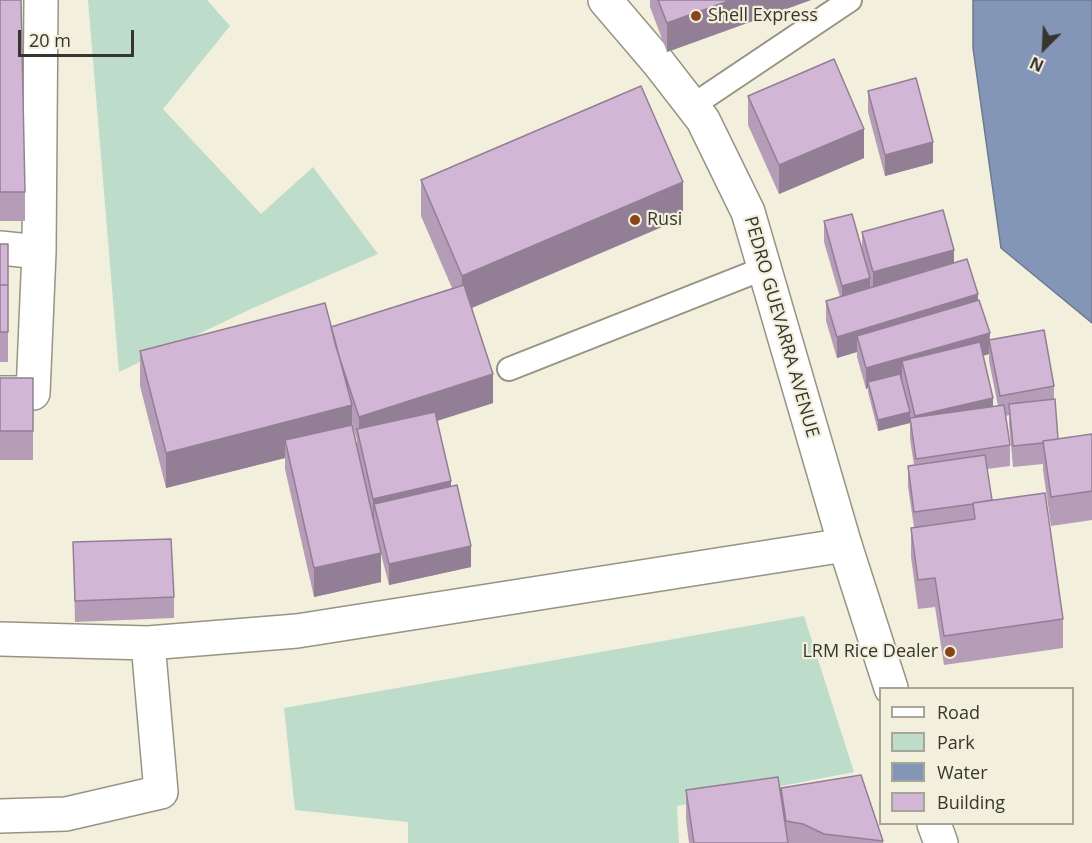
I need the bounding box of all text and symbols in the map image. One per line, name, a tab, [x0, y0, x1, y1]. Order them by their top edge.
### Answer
place label: Shell Express	[708, 5, 818, 27]
marker: Shell Express	[689, 9, 703, 23]
scale bar	[21, 18, 136, 56]
north arrow	[1014, 18, 1074, 78]
text: 20 m	[29, 28, 71, 52]
text: N	[1026, 52, 1047, 77]
place label: Rusi	[647, 209, 682, 231]
marker: Rusi	[628, 213, 642, 227]
street label: PEDRO GUEVARRA AVENUE	[739, 214, 823, 440]
place label: LRM Rice Dealer	[802, 641, 938, 663]
marker: LRM Rice Dealer	[943, 645, 957, 659]
legend	[879, 687, 1074, 825]
text: Road	[937, 700, 980, 724]
text: Park	[937, 730, 975, 754]
text: Water	[937, 760, 988, 784]
text: Building	[937, 790, 1005, 814]

